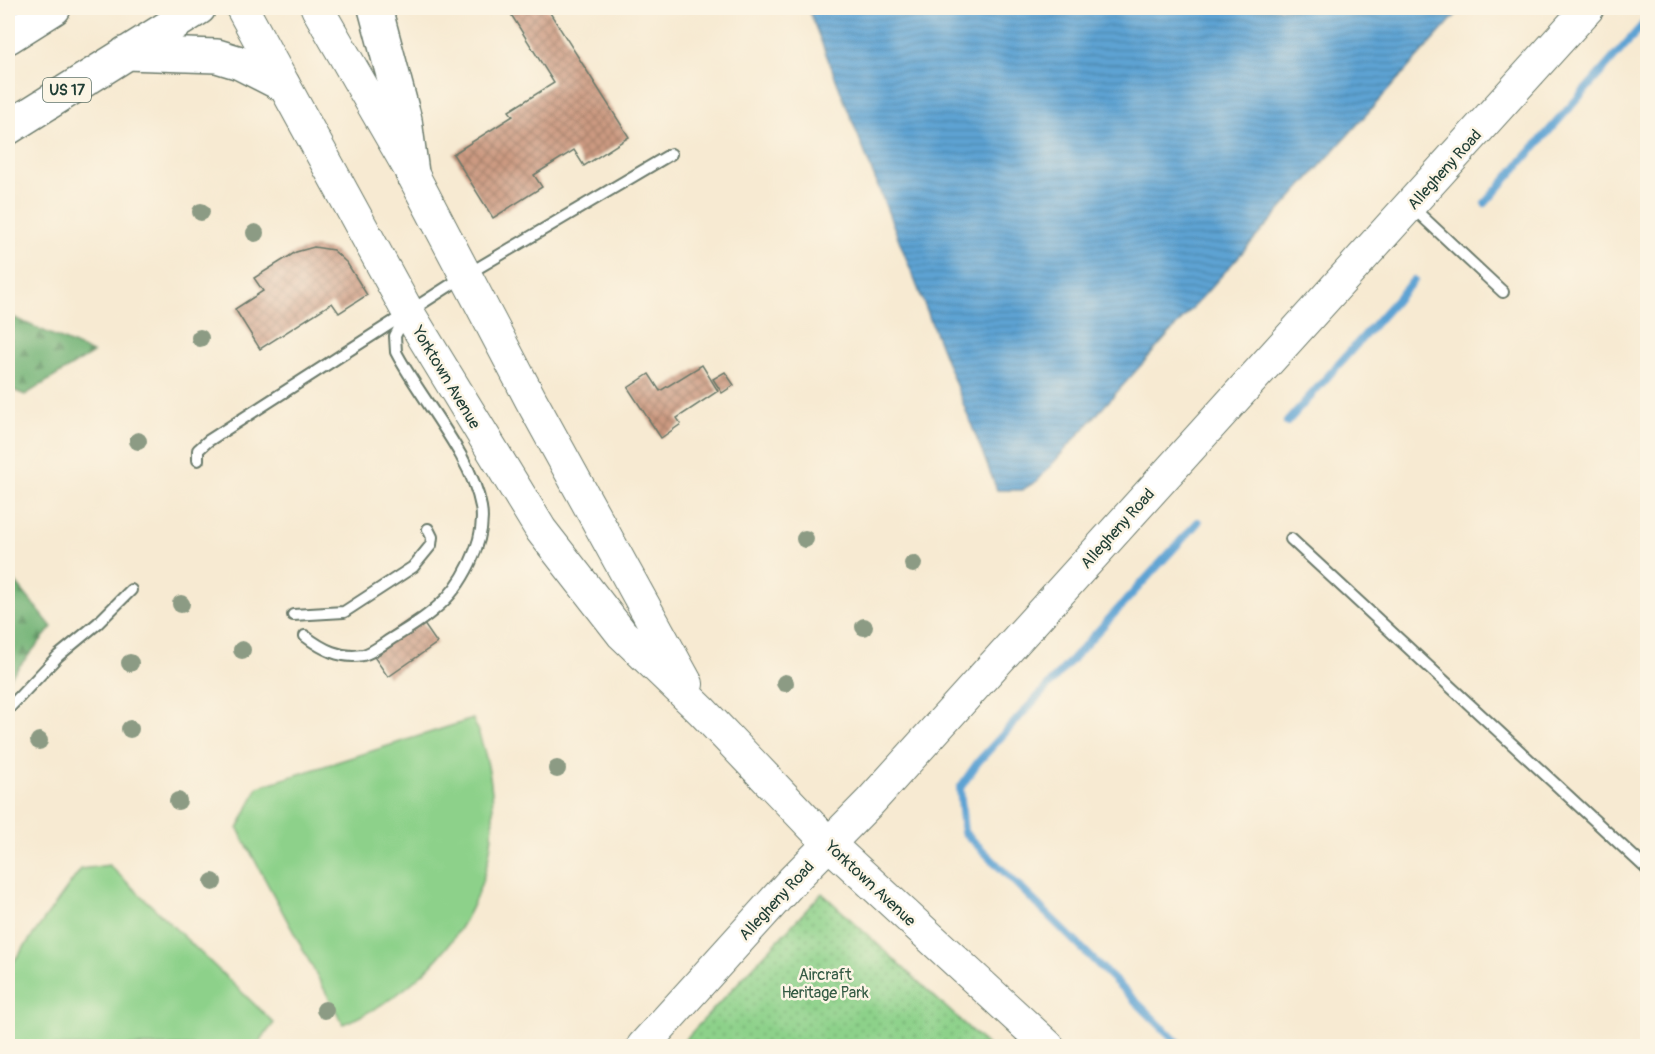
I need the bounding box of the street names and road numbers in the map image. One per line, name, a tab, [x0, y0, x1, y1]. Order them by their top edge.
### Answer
road number: US 17	[43, 78, 91, 102]
street label: Allegheny Road	[1403, 125, 1486, 214]
street label: Yorktown Avenue	[407, 322, 485, 433]
street label: Allegheny Road	[1076, 484, 1159, 573]
street label: Yorktown Avenue	[820, 836, 920, 931]
street label: Allegheny Road	[735, 857, 819, 945]

